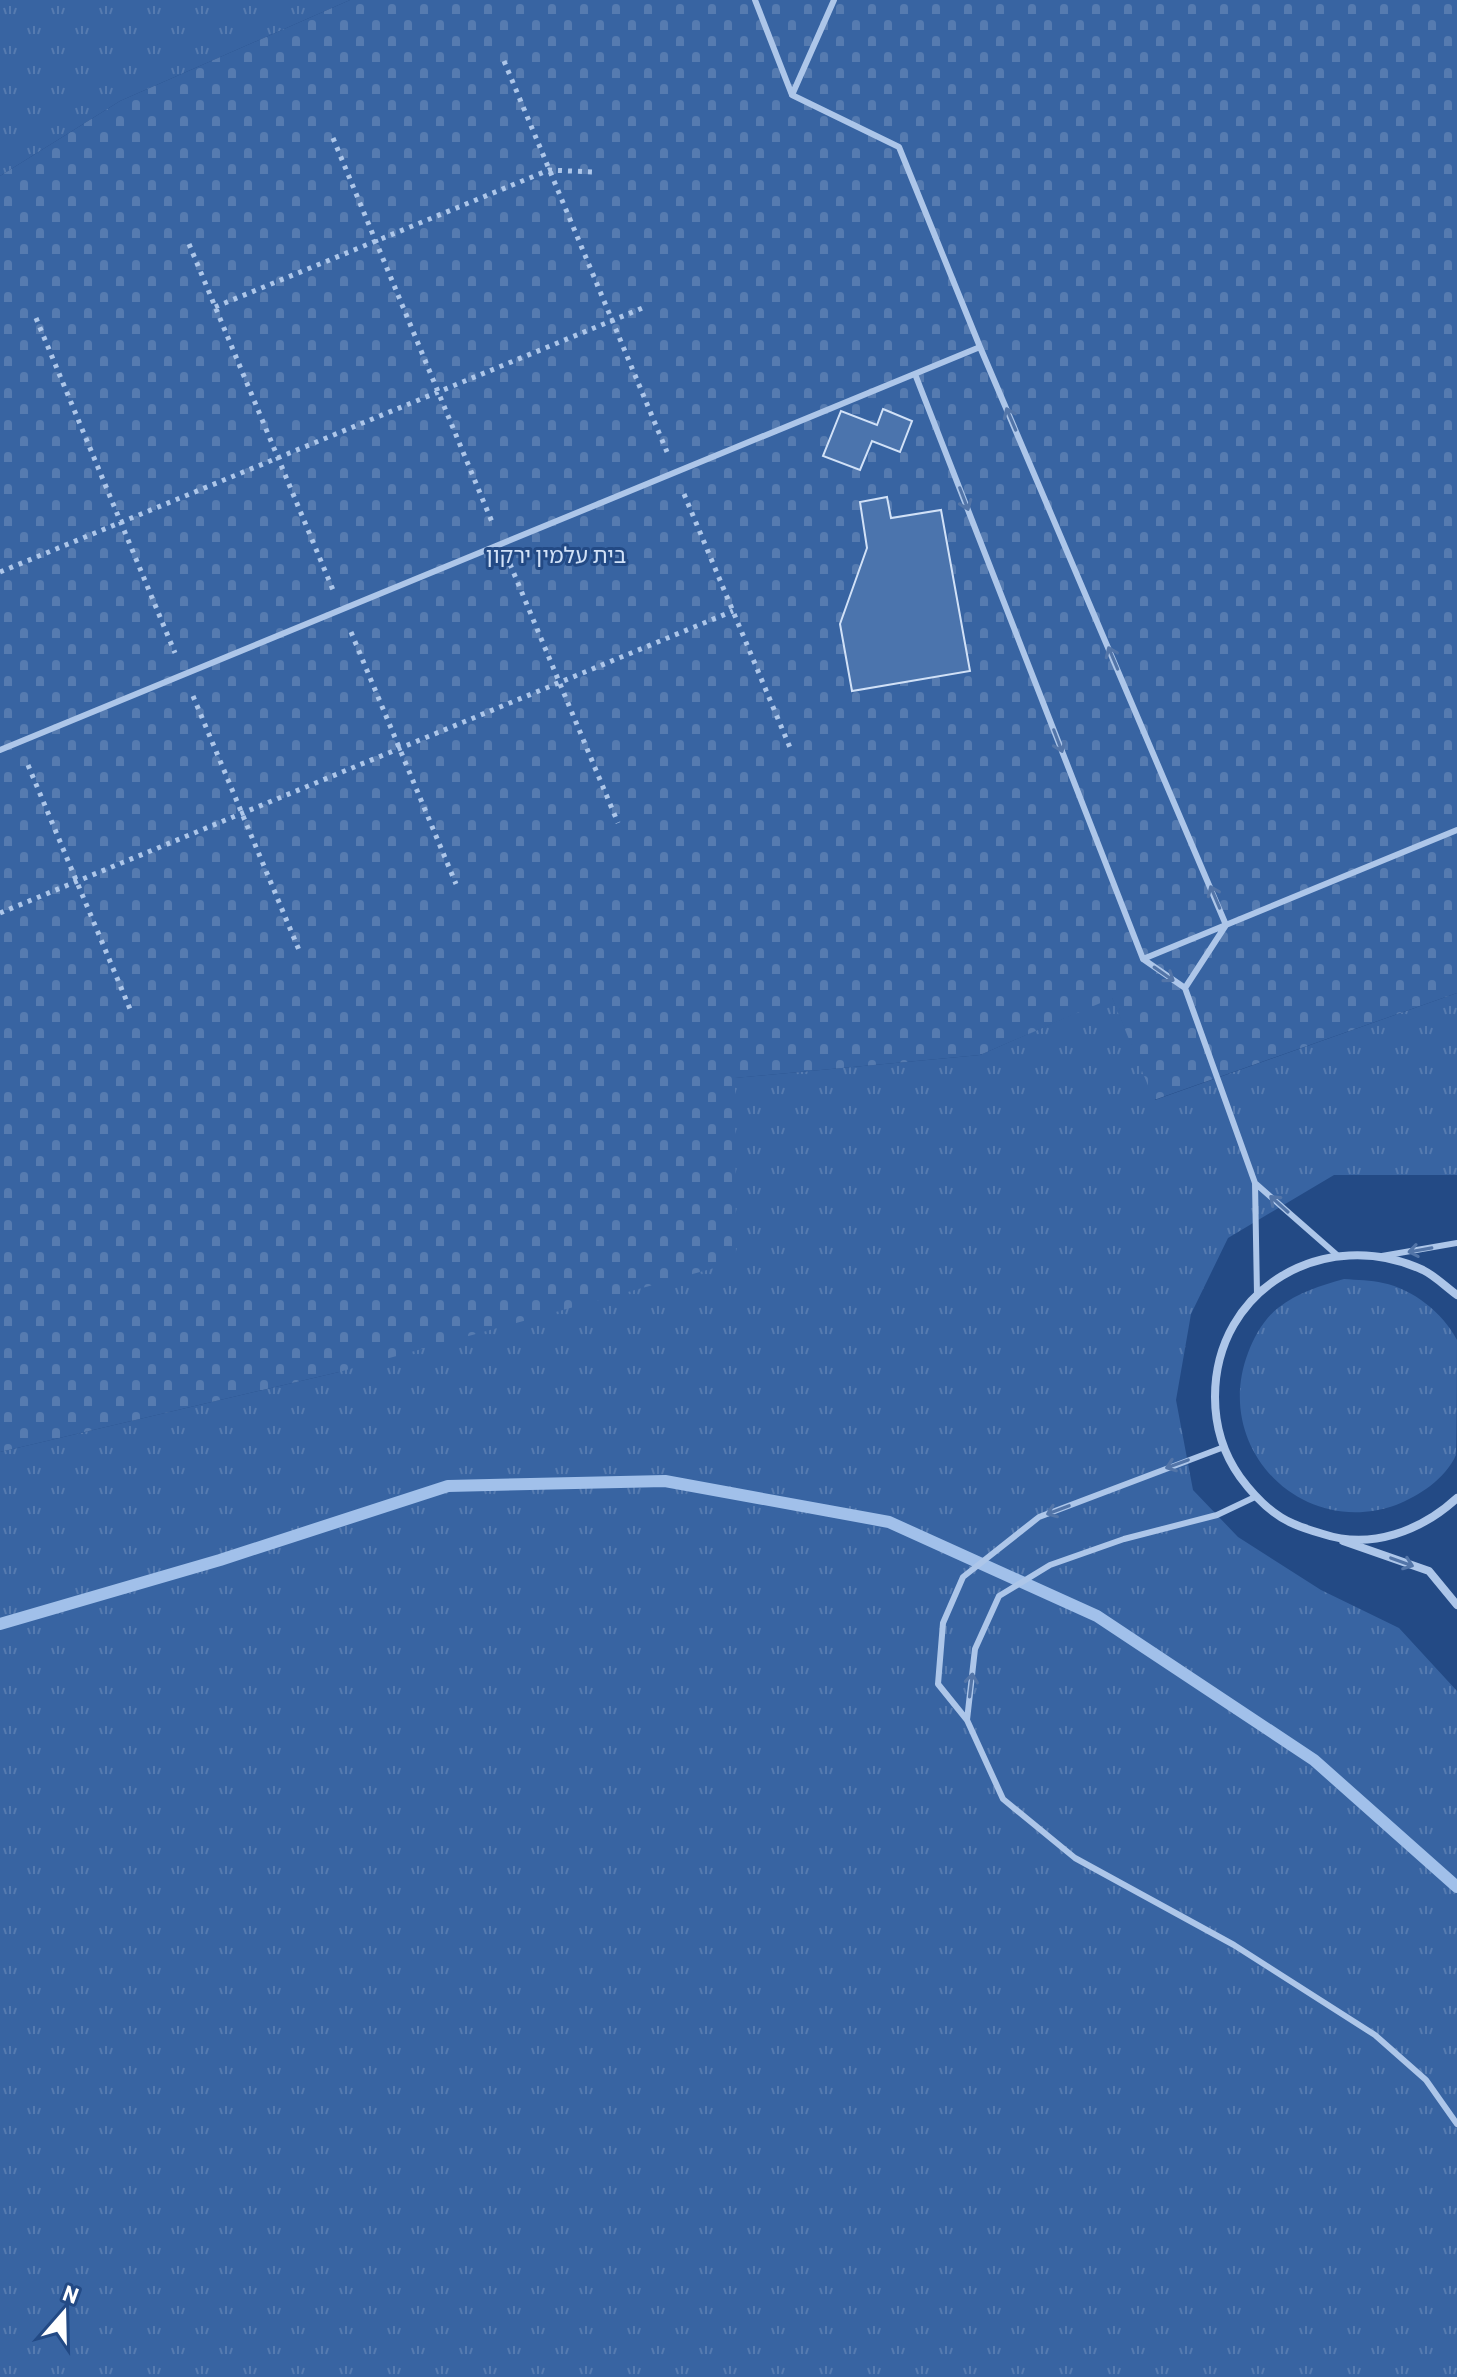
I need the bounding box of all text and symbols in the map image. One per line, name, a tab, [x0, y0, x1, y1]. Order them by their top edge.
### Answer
one-way arrow	[1002, 407, 1017, 432]
one-way arrow	[957, 486, 972, 511]
park label: בית עלמין ירקון	[486, 541, 626, 567]
one-way arrow	[1104, 646, 1119, 671]
one-way arrow	[1052, 728, 1066, 753]
one-way arrow	[1206, 886, 1221, 910]
one-way arrow	[1153, 966, 1175, 982]
one-way arrow	[1269, 1194, 1289, 1213]
one-way arrow	[1407, 1243, 1433, 1258]
one-way arrow	[1165, 1458, 1190, 1473]
one-way arrow	[1046, 1504, 1070, 1518]
one-way arrow	[1389, 1556, 1414, 1570]
one-way arrow	[963, 1672, 978, 1698]
north arrow	[24, 2273, 104, 2353]
text: N	[60, 2279, 83, 2308]

